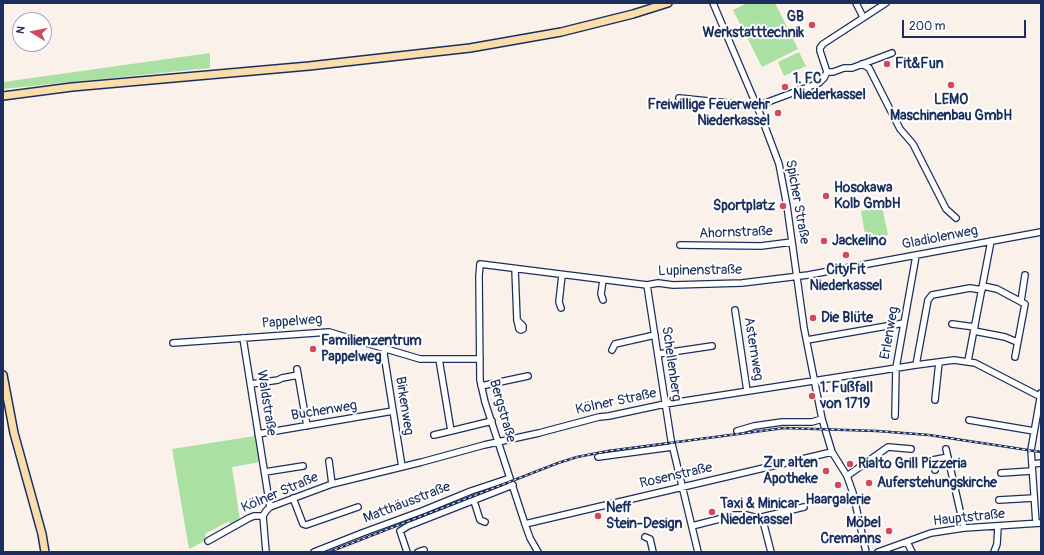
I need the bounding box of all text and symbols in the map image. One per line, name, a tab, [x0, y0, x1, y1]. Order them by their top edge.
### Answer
place label: GB Werkstatttechnik	[703, 9, 804, 42]
north arrow	[12, 12, 52, 52]
scale bar	[904, 12, 1028, 38]
text: 200 m	[909, 19, 945, 34]
marker: GB Werkstatttechnik	[807, 20, 817, 30]
text: N	[14, 25, 28, 35]
place label: Fit&Fun	[895, 56, 944, 72]
marker: Fit&Fun	[882, 59, 892, 69]
place label: 1. FC Niederkassel	[793, 71, 866, 104]
marker: LEMO Maschinenbau GmbH	[946, 80, 956, 90]
marker: 1. FC Niederkassel	[780, 82, 790, 92]
place label: LEMO Maschinenbau GmbH	[890, 92, 1012, 124]
place label: Freiwillige Feuerwehr Niederkassel	[648, 97, 770, 130]
marker: Freiwillige Feuerwehr Niederkassel	[773, 108, 783, 118]
street label: Spicher Straße	[781, 158, 813, 246]
place label: Hosokawa Kolb GmbH	[834, 180, 901, 212]
marker: Hosokawa Kolb GmbH	[821, 191, 831, 201]
place label: Sportplatz	[713, 198, 775, 214]
marker: Sportplatz	[778, 201, 788, 211]
street label: Gladiolenweg	[901, 222, 979, 254]
street label: Ahornstraße	[699, 223, 773, 243]
place label: Jackelino	[832, 233, 886, 249]
marker: Jackelino	[819, 236, 829, 246]
marker: CityFit Niederkassel	[841, 250, 851, 260]
street label: Lupinenstraße	[658, 262, 742, 280]
place label: CityFit Niederkassel	[810, 262, 882, 294]
street label: Erlenweg	[877, 305, 903, 361]
place label: Die Blüte	[821, 310, 873, 326]
street label: Pappelweg	[261, 312, 323, 332]
marker: Die Blüte	[808, 313, 818, 323]
street label: Asternweg	[740, 316, 766, 382]
street label: Schellenberg	[657, 325, 685, 403]
place label: Familienzentrum Pappelweg	[321, 333, 422, 366]
marker: Familienzentrum Pappelweg	[308, 344, 318, 354]
street label: Waldstraße	[252, 369, 280, 437]
street label: Birkenweg	[391, 375, 417, 437]
street label: Bergstraße	[485, 378, 519, 444]
place label: 1. Fußfall von 1719	[820, 380, 873, 412]
street label: Kölner Straße	[574, 385, 658, 419]
marker: 1. Fußfall von 1719	[807, 391, 817, 401]
street label: Buchenweg	[290, 397, 358, 425]
place label: Zur alten Apotheke	[763, 455, 818, 488]
place label: Rialto Grill Pizzeria	[858, 456, 967, 472]
street label: Rosenstraße	[638, 459, 714, 493]
marker: Rialto Grill Pizzeria	[845, 459, 855, 469]
marker: Zur alten Apotheke	[821, 466, 831, 476]
street label: Kölner Straße	[239, 469, 321, 517]
place label: Auferstehungskirche	[877, 475, 997, 491]
marker: Auferstehungskirche	[864, 478, 874, 488]
street label: Matthäusstraße	[361, 479, 453, 527]
marker: Haargalerie	[833, 480, 843, 490]
place label: Haargalerie	[805, 492, 871, 508]
place label: Taxi & Minicar Niederkassel	[720, 496, 799, 528]
place label: Neff Stein-Design	[606, 500, 682, 532]
street label: Hauptstraße	[932, 506, 1006, 530]
marker: Taxi & Minicar Niederkassel	[707, 507, 717, 517]
marker: Neff Stein-Design	[593, 511, 603, 521]
place label: Möbel Cremanns	[821, 515, 881, 548]
marker: Möbel Cremanns	[884, 526, 894, 536]

